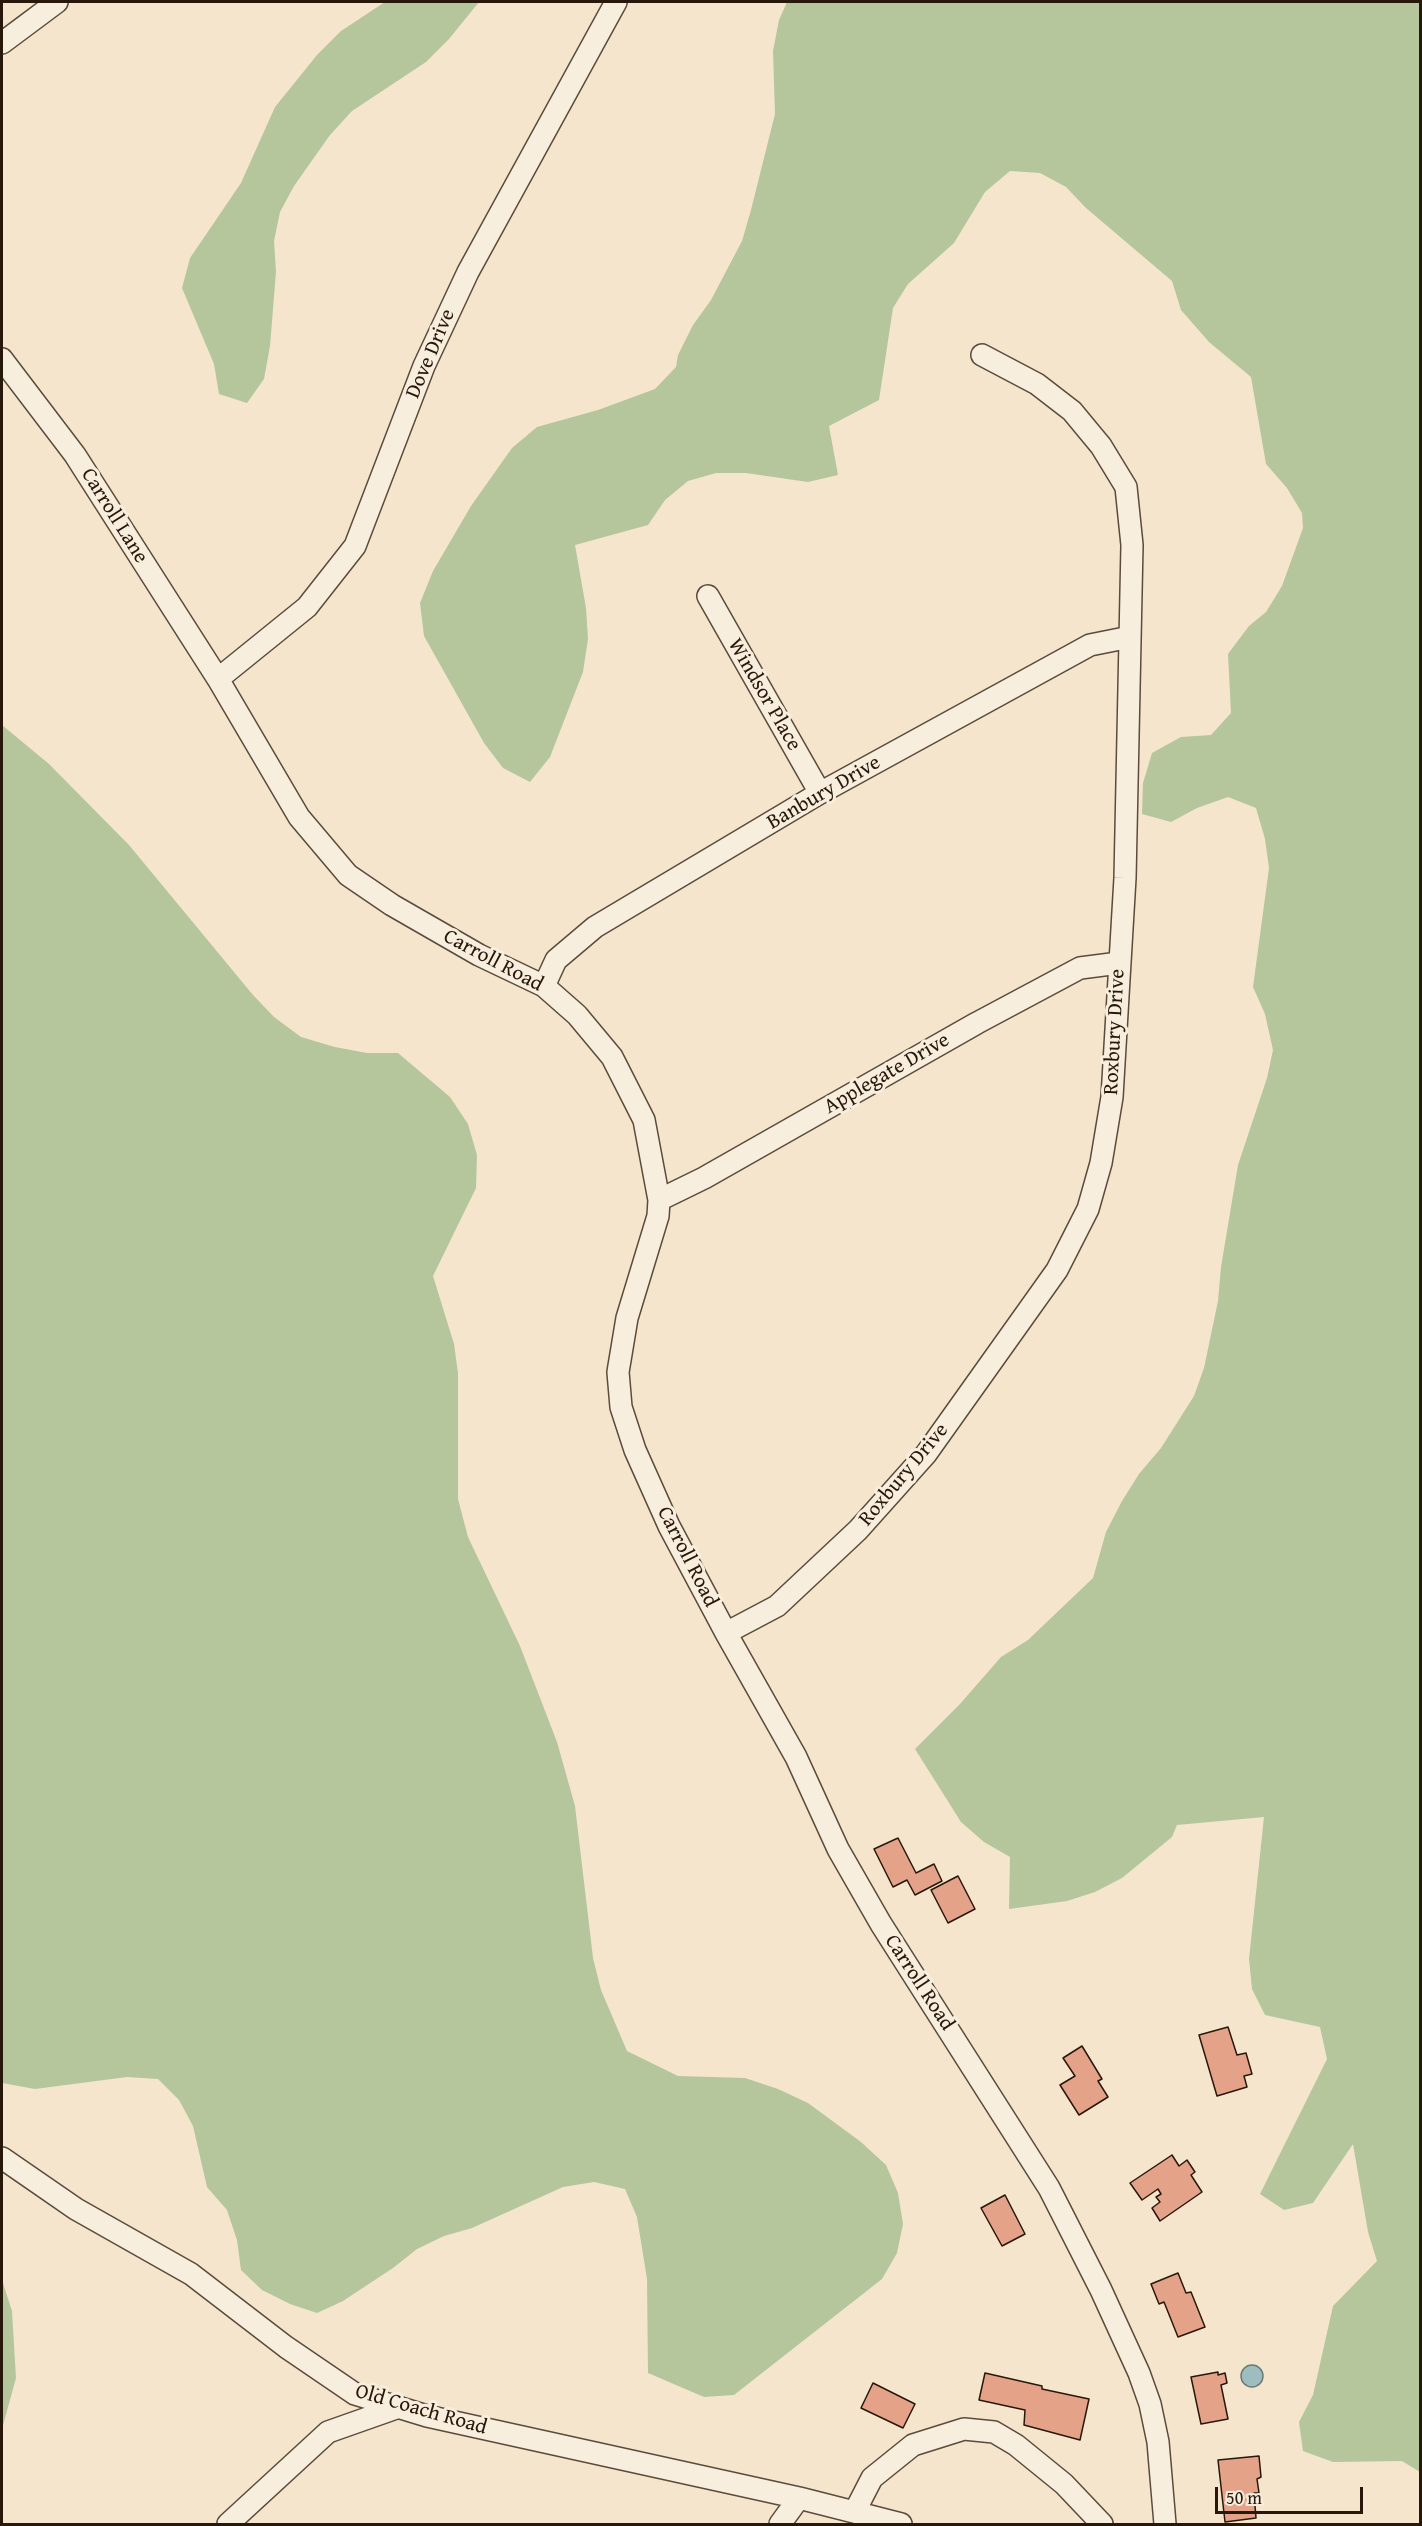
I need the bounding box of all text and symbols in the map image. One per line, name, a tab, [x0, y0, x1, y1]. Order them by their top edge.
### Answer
street label: Dove Drive	[401, 306, 461, 402]
street label: Carroll Lane	[75, 464, 153, 568]
street label: Windsor Place	[722, 634, 806, 756]
street label: Banbury Drive	[763, 750, 885, 836]
street label: Carroll Road	[439, 924, 547, 998]
street label: Roxbury Drive	[1099, 968, 1131, 1096]
street label: Applegate Drive	[820, 1028, 954, 1120]
street label: Roxbury Drive	[854, 1419, 954, 1531]
street label: Carroll Road	[651, 1503, 723, 1611]
street label: Carroll Road	[879, 1930, 959, 2036]
street label: Old Coach Road	[352, 2379, 490, 2441]
scale bar	[1218, 2475, 1366, 2513]
text: 50 m	[1226, 2484, 1262, 2511]

